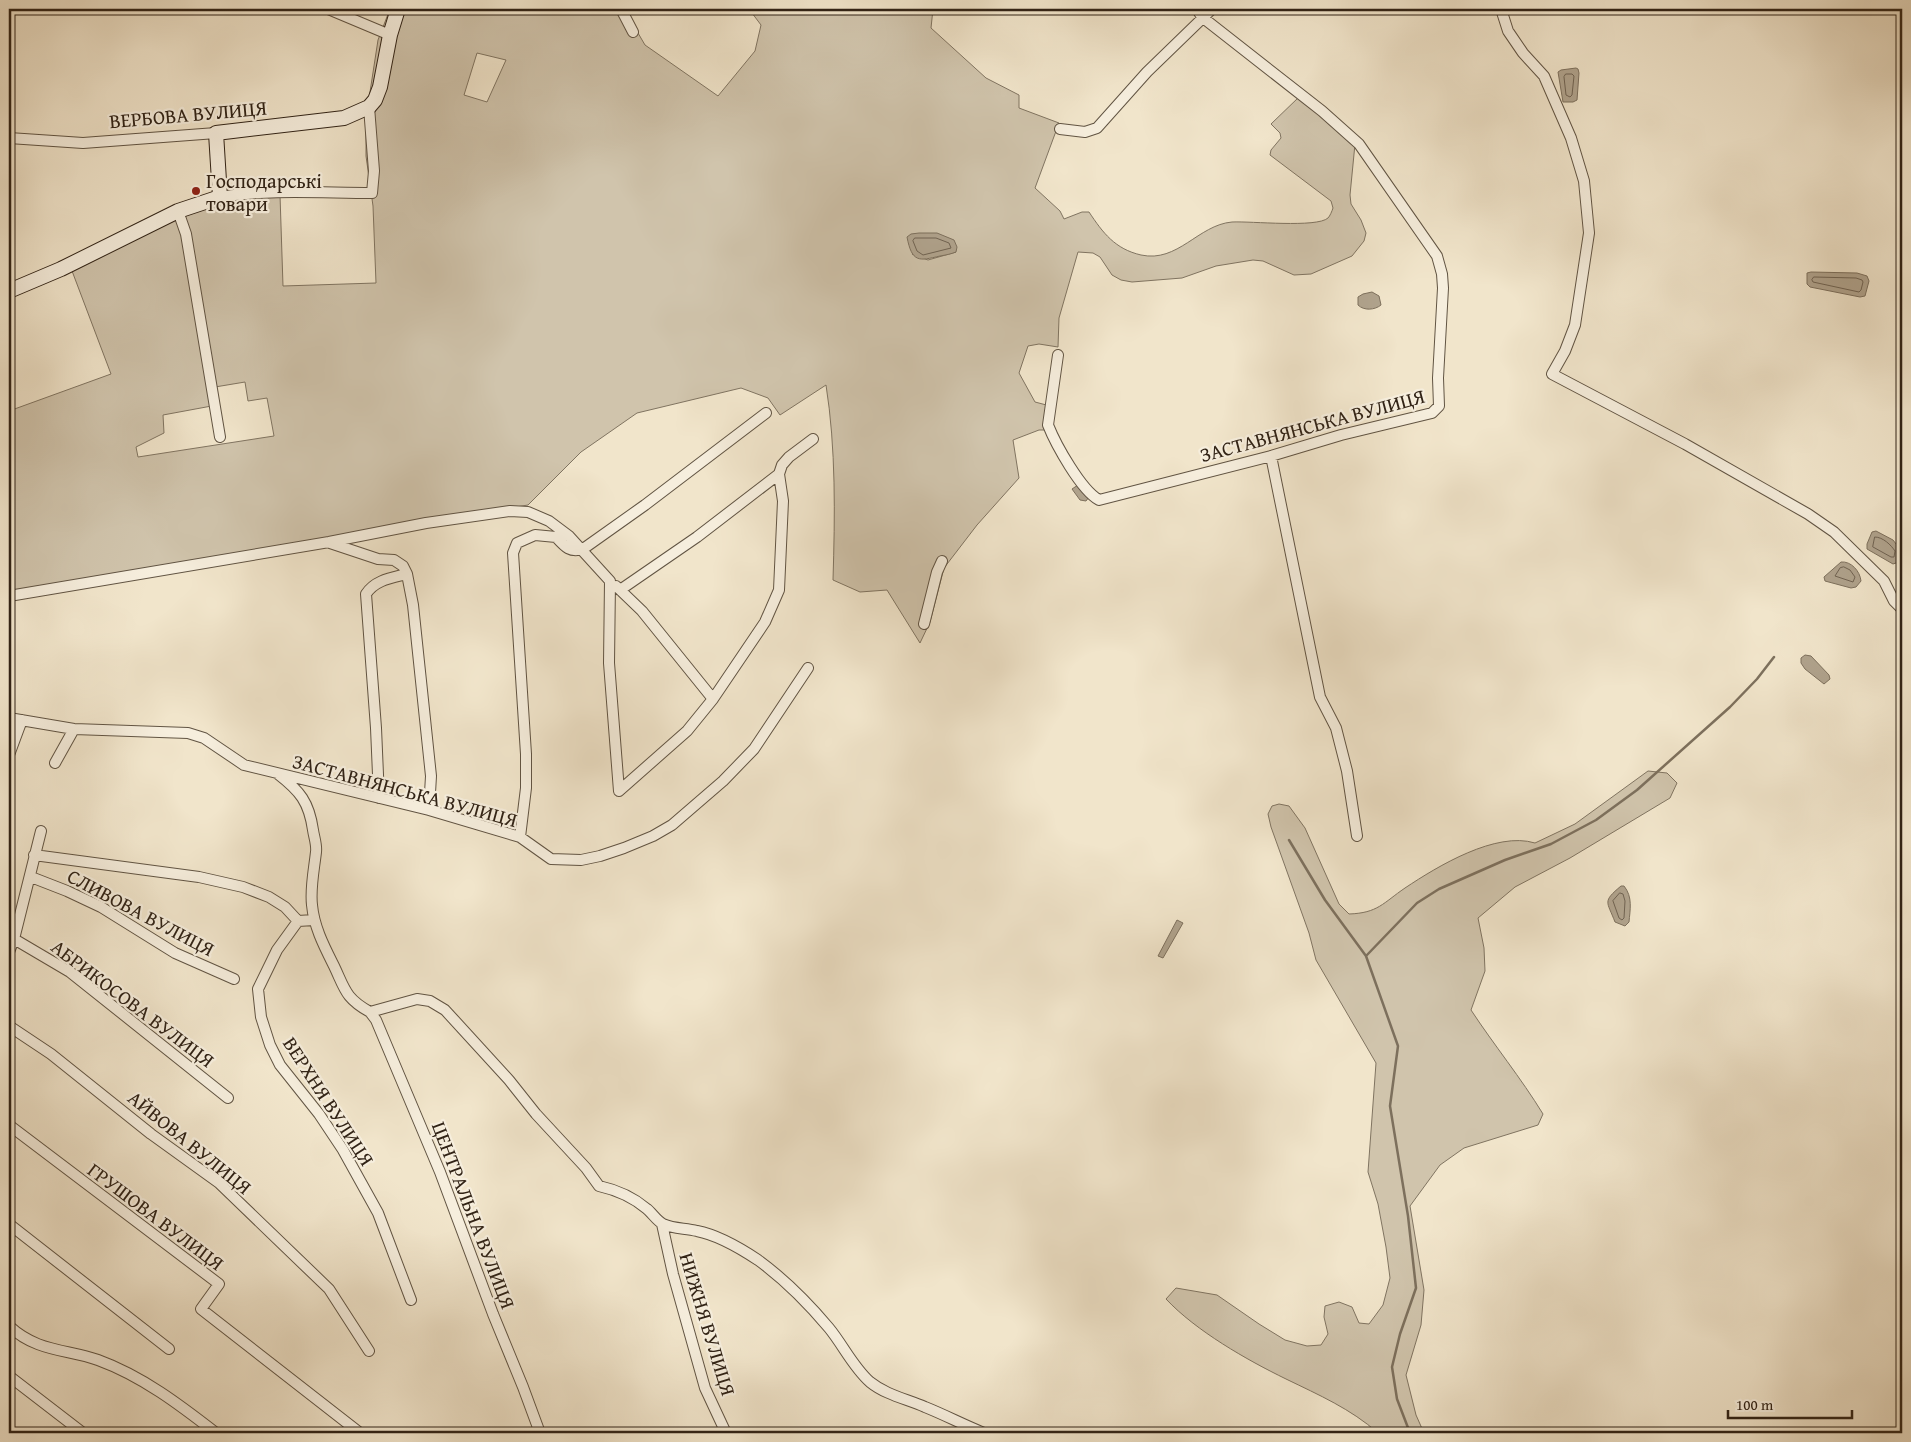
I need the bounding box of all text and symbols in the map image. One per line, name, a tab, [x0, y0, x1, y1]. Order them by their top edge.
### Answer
street label: ВЕРБОВА ВУЛИЦЯ	[108, 93, 268, 135]
place label: Господарські товари	[206, 166, 322, 218]
marker: Господарські товари	[190, 185, 202, 197]
street label: ЗАСТАВНЯНСЬКА ВУЛИЦЯ	[1196, 381, 1428, 469]
street label: ЗАСТАВНЯНСЬКА ВУЛИЦЯ	[289, 746, 521, 834]
street label: СЛИВОВА ВУЛИЦЯ	[62, 861, 220, 963]
street label: АБРИКОСОВА ВУЛИЦЯ	[45, 932, 221, 1074]
street label: ВЕРХНЯ ВУЛИЦЯ	[276, 1031, 382, 1171]
street label: АЙВОВА ВУЛИЦЯ	[122, 1083, 258, 1201]
street label: ЦЕНТРАЛЬНА ВУЛИЦЯ	[425, 1117, 523, 1313]
street label: ГРУШОВА ВУЛИЦЯ	[82, 1155, 230, 1277]
street label: НИЖНЯ ВУЛИЦЯ	[672, 1249, 744, 1399]
scale bar	[1728, 1387, 1852, 1419]
text: 100 m	[1736, 1394, 1774, 1415]

